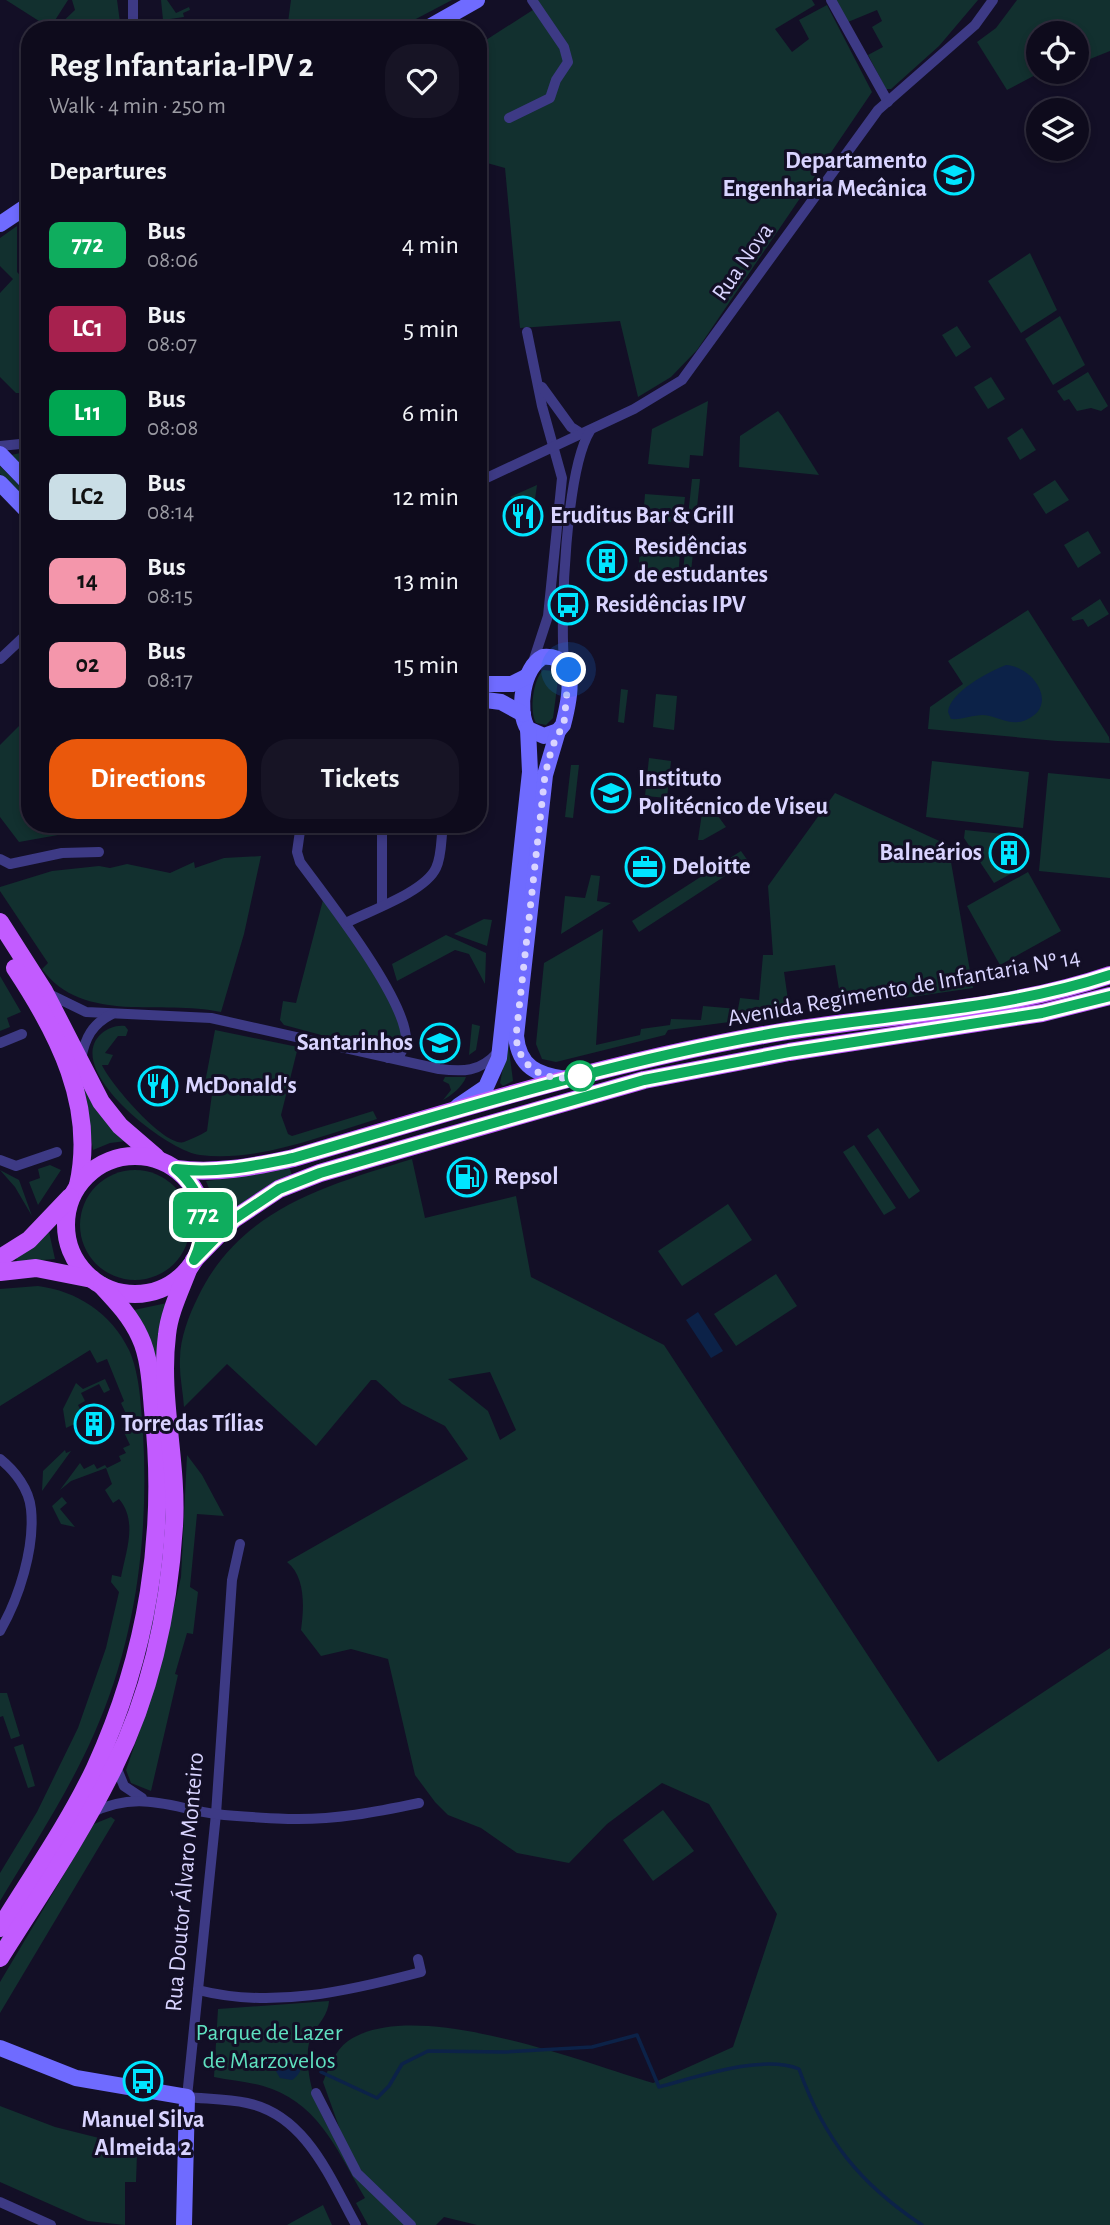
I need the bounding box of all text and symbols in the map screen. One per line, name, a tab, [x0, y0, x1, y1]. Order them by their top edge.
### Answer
map controls	[1026, 21, 1089, 161]
button: locate	[1026, 21, 1089, 84]
button: heart	[385, 44, 459, 118]
text: Reg Infantaria-IPV 2	[49, 50, 314, 83]
text: Walk · 4 min · 250 m	[49, 95, 226, 118]
button: layers	[1026, 98, 1089, 161]
place label: Departamento Engenharia Mecânica	[722, 149, 927, 201]
school or university icon: Departamento Engenharia Mecânica	[933, 154, 975, 196]
text: Departures	[49, 158, 167, 184]
text: Bus	[147, 218, 186, 244]
street label: Rua Nova	[708, 219, 778, 305]
text: 4 min	[402, 232, 459, 258]
text: 772	[71, 233, 104, 257]
text: 08:06	[147, 249, 198, 272]
text: Bus	[147, 302, 186, 328]
text: 5 min	[403, 316, 459, 342]
text: LC1	[72, 317, 103, 341]
text: 08:07	[147, 333, 197, 356]
text: Bus	[147, 386, 186, 412]
text: 6 min	[402, 400, 459, 426]
text: L11	[74, 401, 101, 425]
text: 08:08	[147, 417, 198, 440]
text: Bus	[147, 470, 186, 496]
text: 12 min	[393, 484, 459, 510]
text: LC2	[71, 485, 104, 509]
restaurant icon: Eruditus Bar & Grill	[502, 495, 544, 537]
text: 08:14	[147, 501, 194, 524]
place label: Eruditus Bar & Grill	[550, 504, 734, 528]
place label: Residências de estudantes	[634, 535, 768, 587]
building icon: Residências de estudantes	[586, 540, 628, 582]
text: Bus	[147, 554, 186, 580]
text: 13 min	[395, 568, 459, 594]
text: 14	[77, 569, 98, 593]
bus stop icon: Residências IPV	[547, 584, 589, 626]
text: 08:15	[147, 585, 193, 608]
place label: Residências IPV	[595, 593, 747, 617]
text: Bus	[147, 638, 186, 664]
text: 15 min	[394, 652, 459, 678]
your location	[551, 652, 586, 687]
text: 02	[76, 653, 99, 677]
text: 08:17	[147, 669, 193, 692]
button: Directions	[49, 739, 247, 819]
button: Tickets	[261, 739, 459, 819]
place label: Instituto Politécnico de Viseu	[638, 767, 829, 819]
school or university icon: Instituto Politécnico de Viseu	[590, 772, 632, 814]
building icon: Balneários	[988, 832, 1030, 874]
place label: Balneários	[879, 841, 982, 865]
office icon: Deloitte	[624, 846, 666, 888]
place label: Deloitte	[672, 855, 751, 879]
street label: Avenida Regimento de Infantaria Nº 14	[726, 945, 1082, 1031]
school or university icon: Santarinhos	[419, 1022, 461, 1064]
place label: Santarinhos	[297, 1031, 413, 1055]
unlabelled marker	[565, 1061, 595, 1091]
restaurant icon: McDonald's	[137, 1065, 179, 1107]
place label: McDonald's	[185, 1074, 297, 1098]
fuel station icon: Repsol	[446, 1156, 488, 1198]
place label: Repsol	[494, 1165, 559, 1189]
line badge: 772	[163, 1192, 243, 1238]
text: 772	[187, 1203, 219, 1227]
building icon: Torre das Tílias	[73, 1403, 115, 1445]
place label: Torre das Tílias	[121, 1412, 264, 1436]
street label: Rua Doutor Álvaro Monteiro	[160, 1751, 208, 2013]
park label: Parque de Lazer de Marzovelos	[196, 2021, 343, 2073]
bus stop icon: Manuel Silva Almeida 2	[122, 2060, 164, 2102]
place label: Manuel Silva Almeida 2	[81, 2108, 205, 2160]

